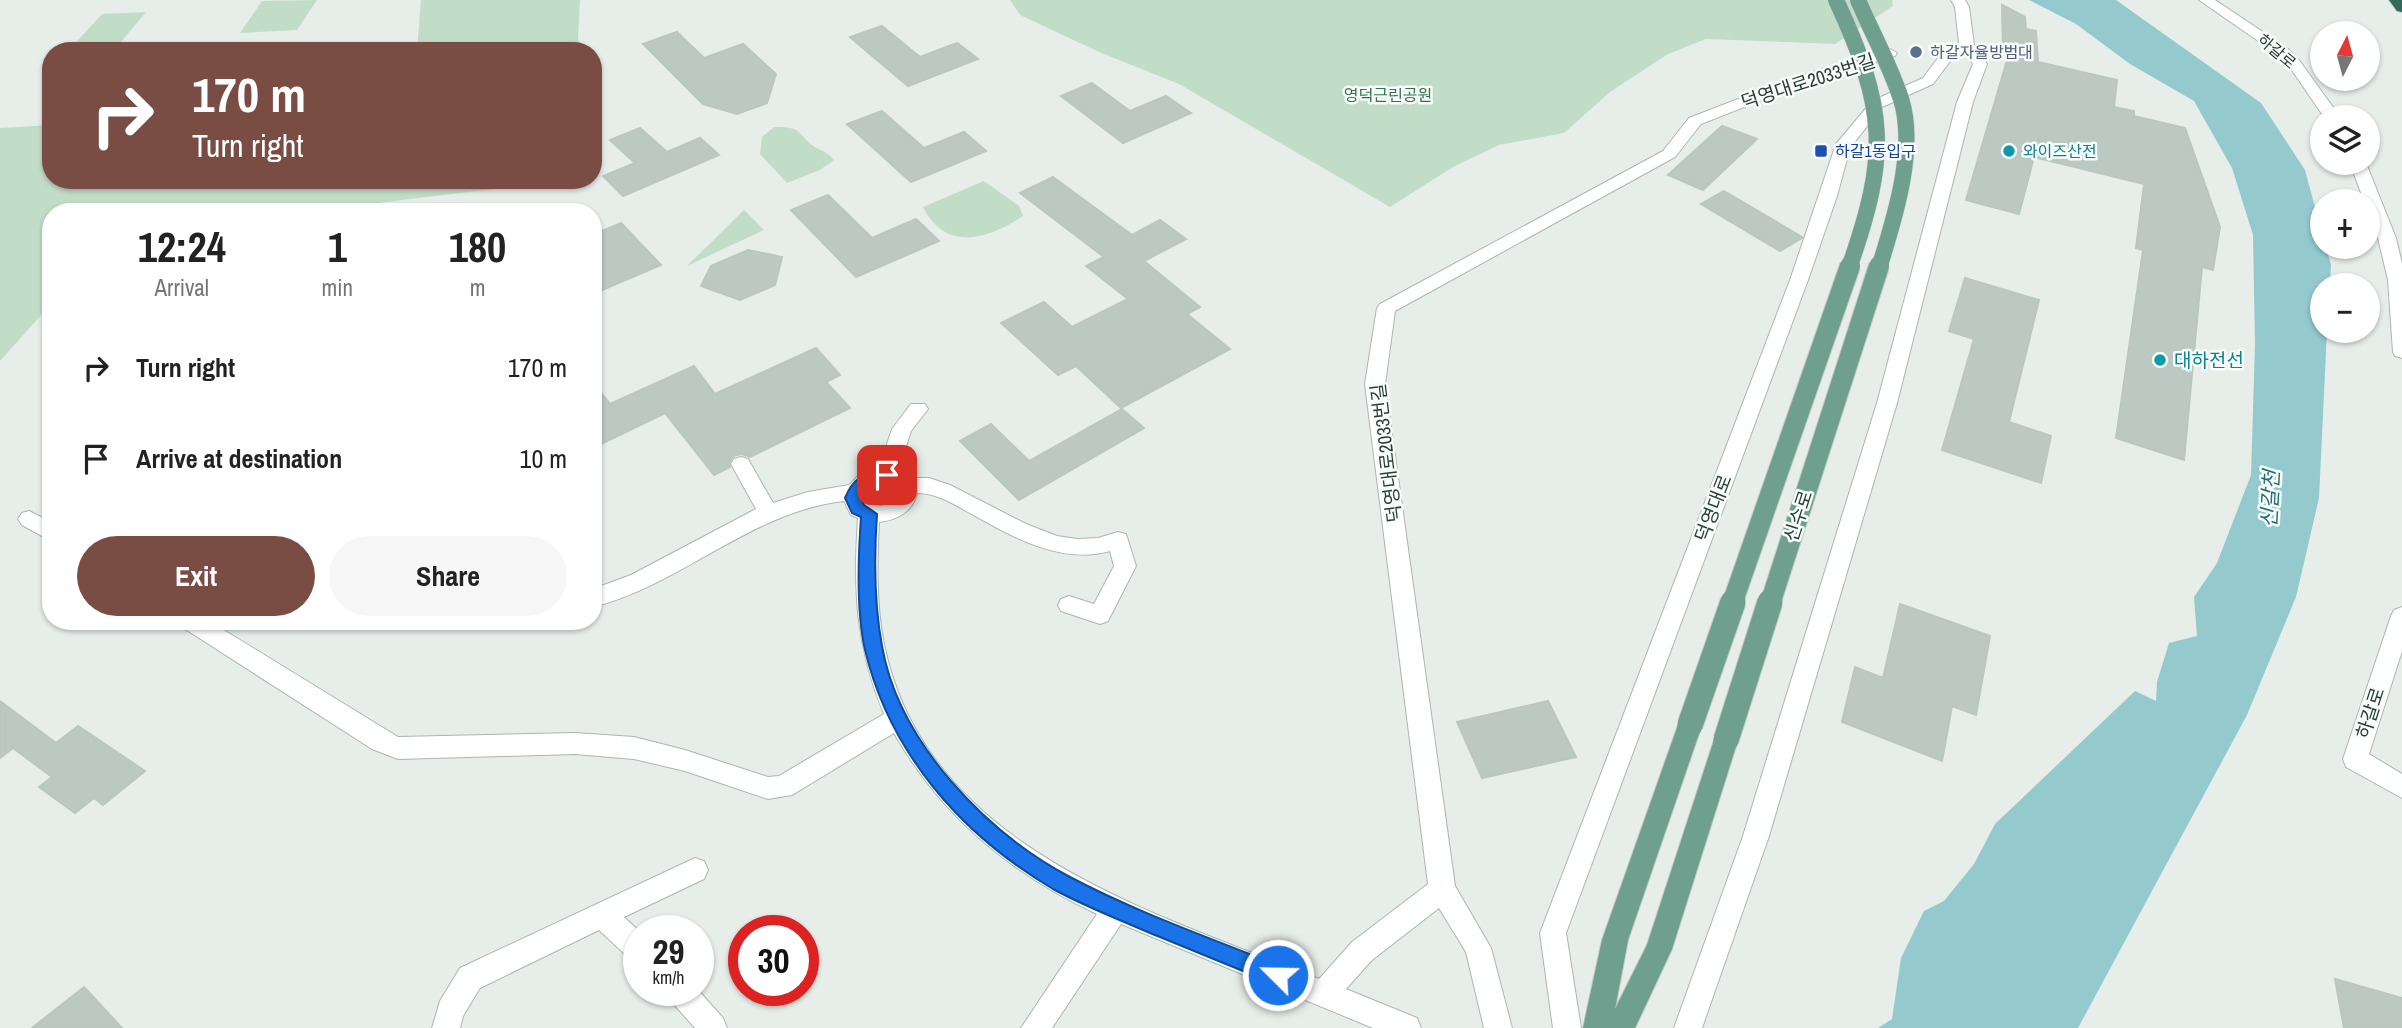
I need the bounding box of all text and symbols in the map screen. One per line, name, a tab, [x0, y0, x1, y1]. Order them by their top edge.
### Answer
north arrow	[2310, 21, 2380, 91]
map controls	[2310, 21, 2380, 343]
street label: 하갈로	[2253, 28, 2301, 74]
place label: 하갈자율방범대	[1930, 41, 2033, 63]
marker: 하갈자율방범대	[1908, 44, 1924, 60]
street label: 덕영대로2033번길	[1738, 47, 1878, 115]
text: 170 m	[192, 61, 306, 127]
icon: right	[77, 70, 168, 161]
park label: 영덕근린공원	[1344, 84, 1432, 106]
button: layers	[2310, 105, 2380, 175]
text: Turn right	[192, 124, 304, 167]
place label: 하갈1동입구	[1835, 140, 1916, 162]
place label: 와이즈산전	[2023, 140, 2097, 162]
marker: 하갈1동입구	[1813, 143, 1829, 159]
marker: 와이즈산전	[2001, 143, 2017, 159]
button: +	[2310, 189, 2380, 259]
text: 12:24	[138, 219, 226, 275]
text: 1	[328, 219, 347, 275]
text: 180	[449, 219, 506, 275]
text: Arrival	[155, 272, 209, 303]
text: min	[322, 272, 353, 303]
text: m	[470, 272, 485, 303]
button: −	[2310, 273, 2380, 343]
place label: 대하전선	[2174, 347, 2244, 373]
icon: right	[77, 349, 115, 387]
text: Turn right	[136, 350, 235, 385]
text: 170 m	[508, 350, 567, 385]
marker: 대하전선	[2152, 352, 2168, 368]
street label: 덕영대로2033번길	[1365, 382, 1407, 524]
icon: arrive	[77, 440, 115, 478]
text: Arrive at destination	[136, 441, 342, 476]
text: 10 m	[520, 441, 567, 476]
pin	[857, 445, 917, 505]
icon: arrive	[868, 456, 906, 494]
water label: 신갈천	[2254, 467, 2286, 529]
street label: 덕영대로	[1688, 471, 1738, 545]
street label: 신수로	[1778, 487, 1818, 545]
button: Exit	[77, 536, 315, 616]
button: Share	[329, 536, 567, 616]
street label: 하갈로	[2350, 684, 2390, 742]
speed limit sign: 30	[728, 915, 819, 1006]
text: 29	[653, 928, 684, 975]
position arrow	[1241, 938, 1315, 1012]
text: km/h	[653, 965, 685, 990]

